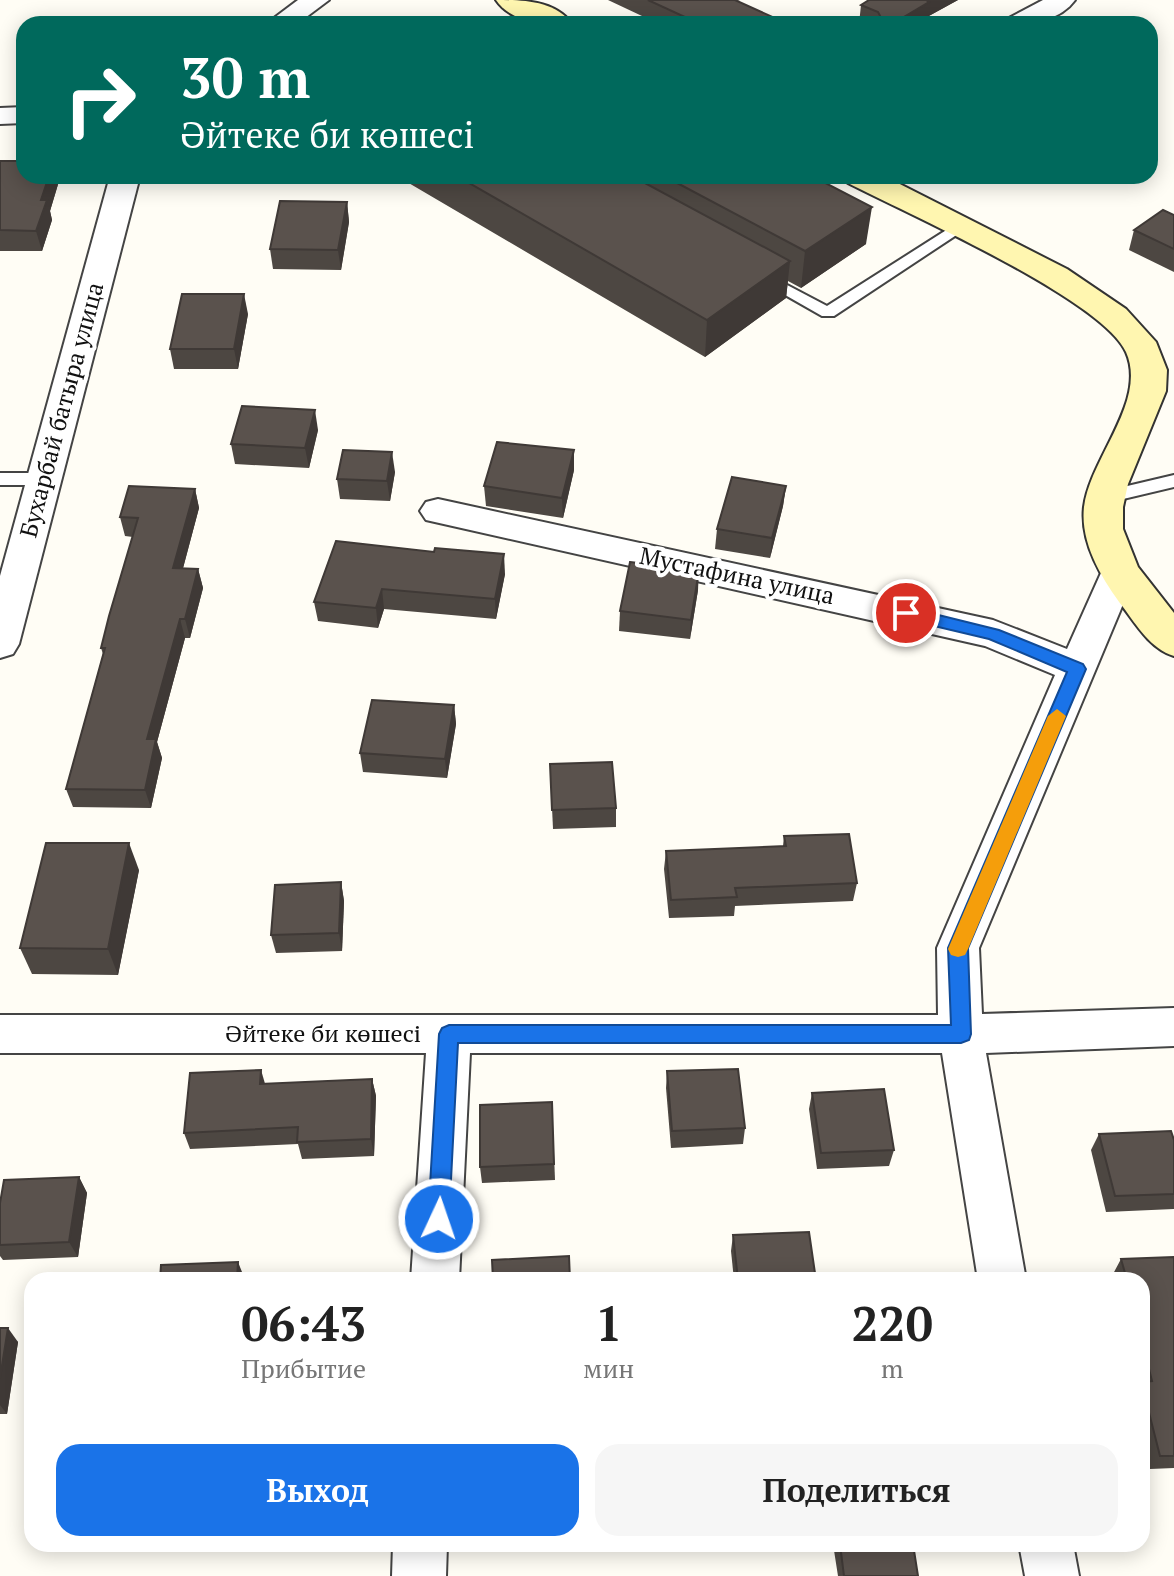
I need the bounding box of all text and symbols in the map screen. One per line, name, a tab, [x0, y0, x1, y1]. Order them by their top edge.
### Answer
text: 30 m	[180, 40, 310, 114]
icon: right	[48, 48, 152, 152]
text: Әйтеке би көшесі	[180, 111, 474, 158]
street label: Бухарбай батыра улица	[12, 279, 111, 541]
street label: Мустафина улица	[637, 539, 838, 611]
pin	[872, 579, 940, 647]
icon: arrive	[884, 591, 928, 635]
street label: Әйтеке би көшесі	[225, 1017, 421, 1049]
position arrow	[397, 1177, 481, 1261]
text: 06:43	[241, 1291, 366, 1355]
text: 1	[595, 1291, 622, 1355]
text: 220	[851, 1291, 933, 1355]
text: Прибытие	[241, 1351, 366, 1385]
text: мин	[583, 1351, 634, 1385]
text: m	[881, 1351, 903, 1385]
button: Выход	[56, 1444, 579, 1536]
button: Поделиться	[595, 1444, 1118, 1536]

